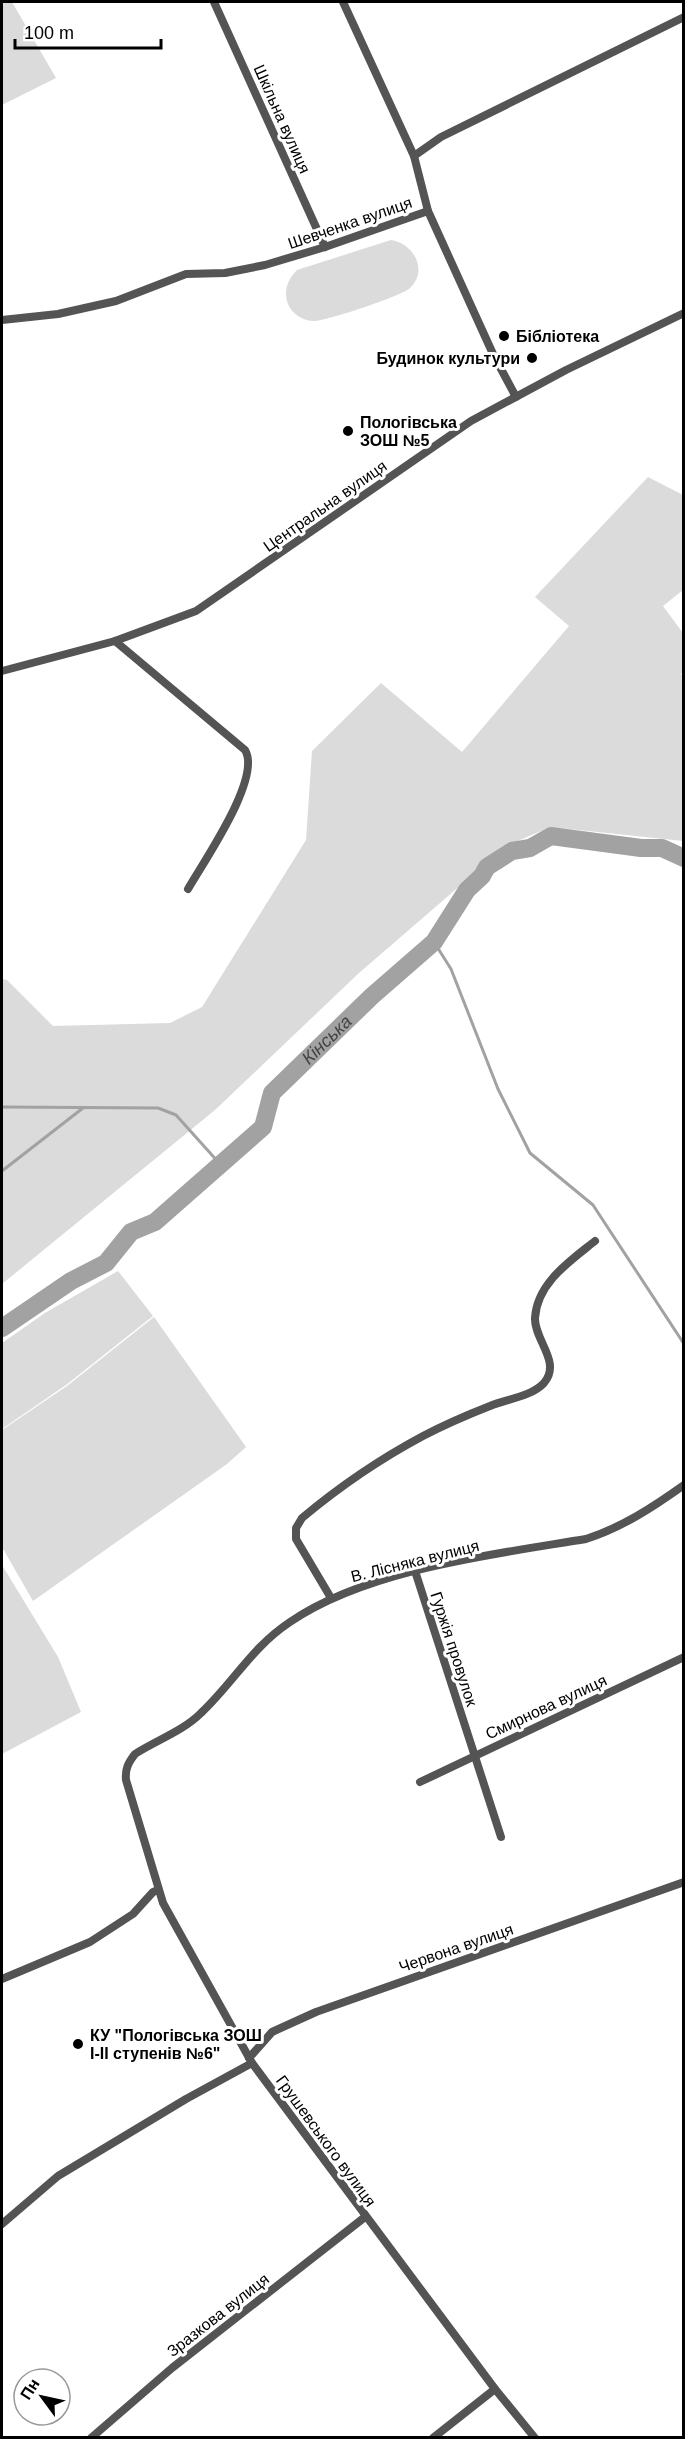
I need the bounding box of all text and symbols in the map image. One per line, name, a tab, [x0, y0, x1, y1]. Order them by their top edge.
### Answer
scale bar	[15, 12, 160, 50]
text: 100 m	[24, 23, 74, 43]
street label: Шкільна вулиця	[250, 62, 314, 176]
street label: Шевченка вулиця	[286, 194, 414, 252]
place label: Бібліотека	[516, 328, 599, 345]
marker: Бібліотека	[497, 329, 511, 343]
place label: Будинок культури	[377, 350, 520, 367]
marker: Будинок культури	[525, 351, 539, 365]
place label: Пологівська ЗОШ №5	[360, 414, 457, 449]
marker: Пологівська ЗОШ №5	[341, 424, 355, 438]
street label: Центральна вулиця	[260, 457, 390, 555]
water label: Кінська	[298, 1011, 356, 1068]
street label: В. Лісняка вулиця	[349, 1537, 481, 1585]
street label: Гуржія провулок	[427, 1590, 481, 1709]
street label: Смирнова вулиця	[483, 1671, 609, 1743]
street label: Червона вулиця	[397, 1920, 515, 1976]
place label: КУ "Пологівська ЗОШ І-ІІ ступенів №6"	[90, 2027, 262, 2062]
marker: КУ "Пологівська ЗОШ І-ІІ ступенів №6"	[71, 2037, 85, 2051]
street label: Грушевського вулиця	[273, 2072, 379, 2210]
street label: Зразкова вулиця	[164, 2270, 272, 2360]
north arrow	[12, 2367, 72, 2427]
text: Пн	[17, 2376, 43, 2403]

